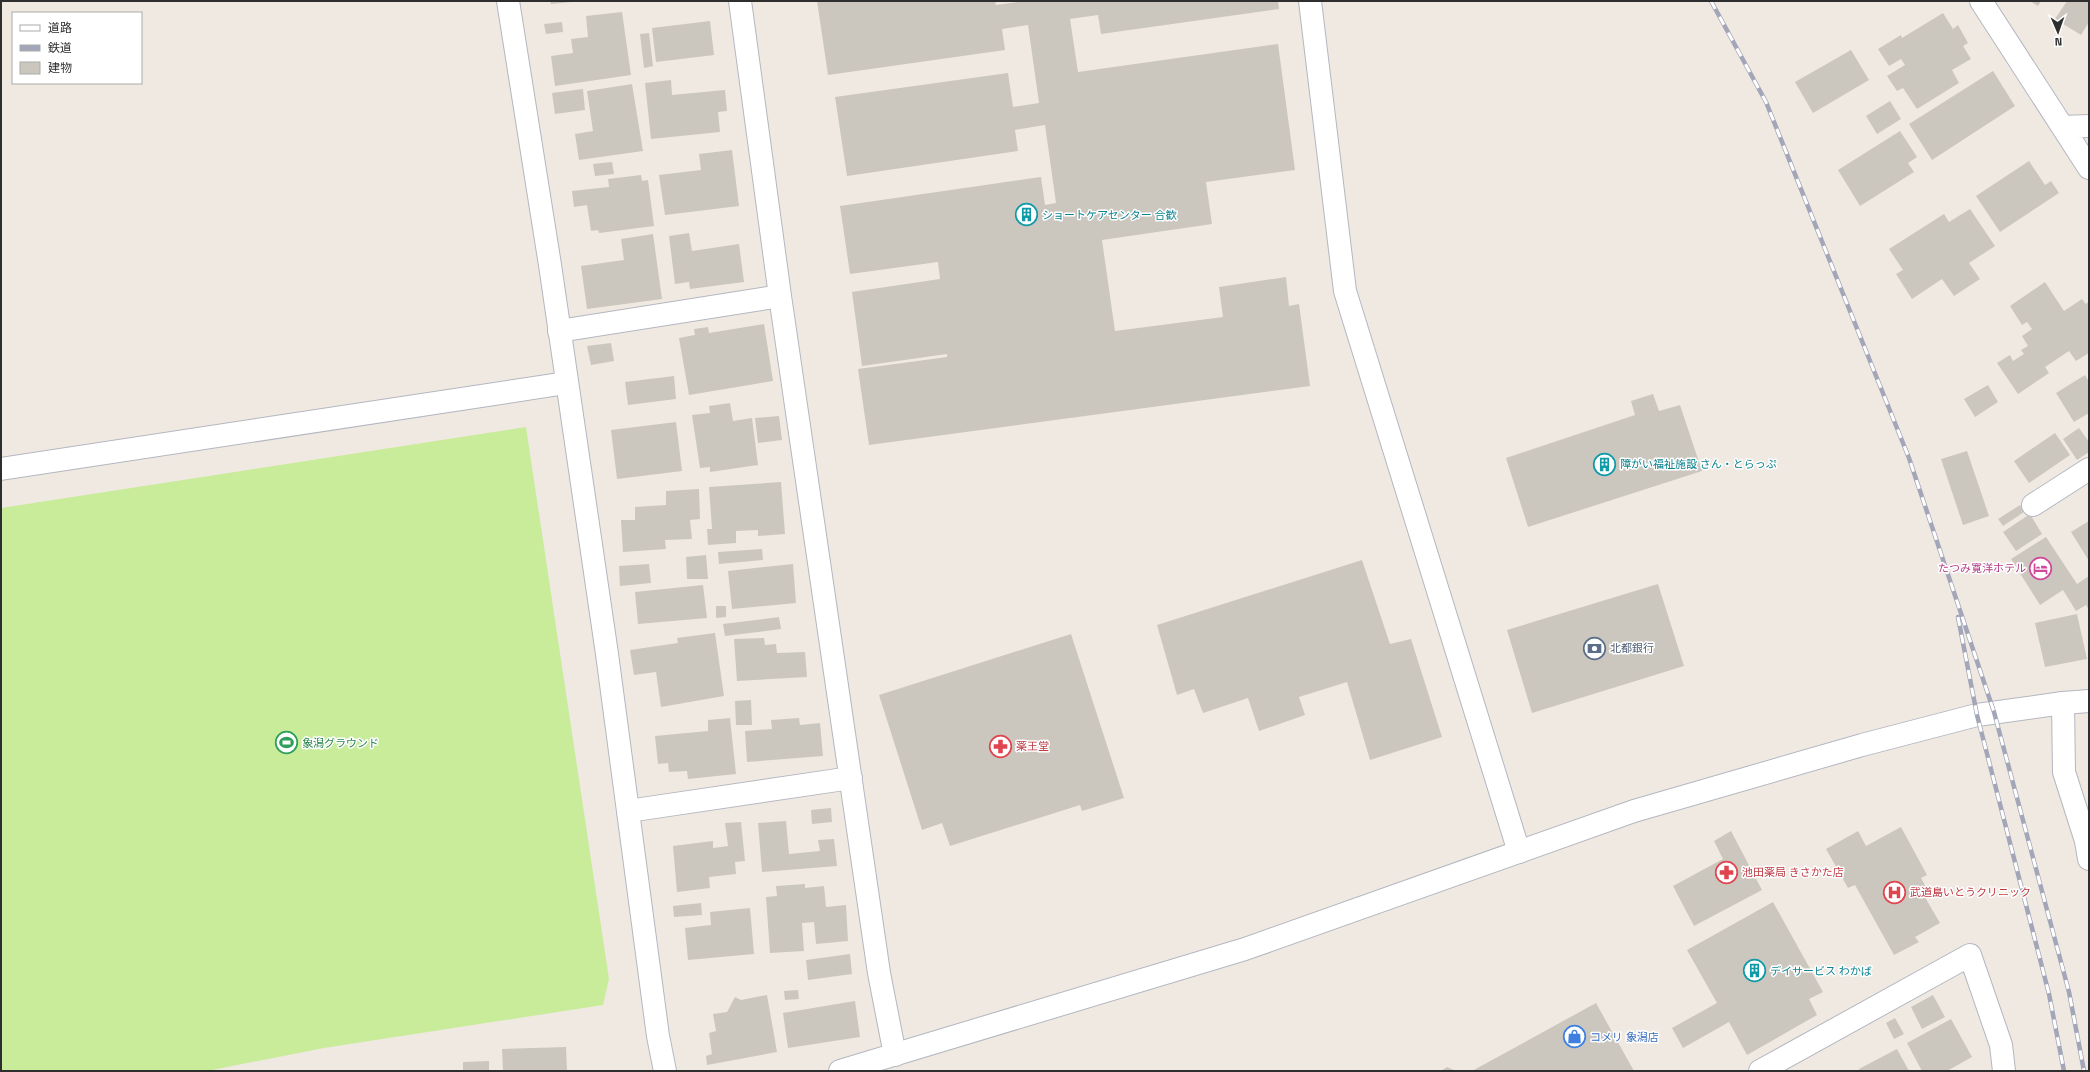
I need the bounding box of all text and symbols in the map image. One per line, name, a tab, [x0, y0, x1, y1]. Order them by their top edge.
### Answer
legend	[12, 12, 142, 84]
north arrow	[2038, 12, 2078, 52]
text: 道路	[48, 20, 72, 36]
text: N	[2054, 35, 2062, 49]
text: 鉄道	[48, 40, 72, 56]
text: 建物	[48, 60, 72, 76]
building icon: ショートケアセンター 合歓	[1013, 202, 1039, 228]
place label: ショートケアセンター 合歓	[1042, 208, 1178, 222]
building icon: 障がい福祉施設 さん・とらっぷ	[1591, 451, 1617, 477]
place label: 障がい福祉施設 さん・とらっぷ	[1620, 457, 1777, 471]
hotel icon: たつみ寛洋ホテル	[2028, 555, 2054, 581]
place label: たつみ寛洋ホテル	[1938, 561, 2026, 575]
bank icon: 北都銀行	[1582, 635, 1608, 661]
place label: 北都銀行	[1610, 641, 1654, 655]
sports icon: 象潟グラウンド	[274, 730, 300, 756]
pharmacy icon: 薬王堂	[988, 733, 1014, 759]
place label: 象潟グラウンド	[302, 736, 379, 750]
place label: 薬王堂	[1016, 739, 1049, 753]
pharmacy icon: 池田薬局 きさかた店	[1713, 859, 1739, 885]
place label: 池田薬局 きさかた店	[1742, 865, 1844, 879]
hospital icon: 武道島いとうクリニック	[1881, 879, 1907, 905]
place label: 武道島いとうクリニック	[1910, 885, 2031, 899]
building icon: デイサービス わかば	[1742, 958, 1768, 984]
place label: デイサービス わかば	[1770, 964, 1872, 978]
shop icon: コメリ 象潟店	[1561, 1024, 1587, 1050]
place label: コメリ 象潟店	[1590, 1030, 1659, 1044]

